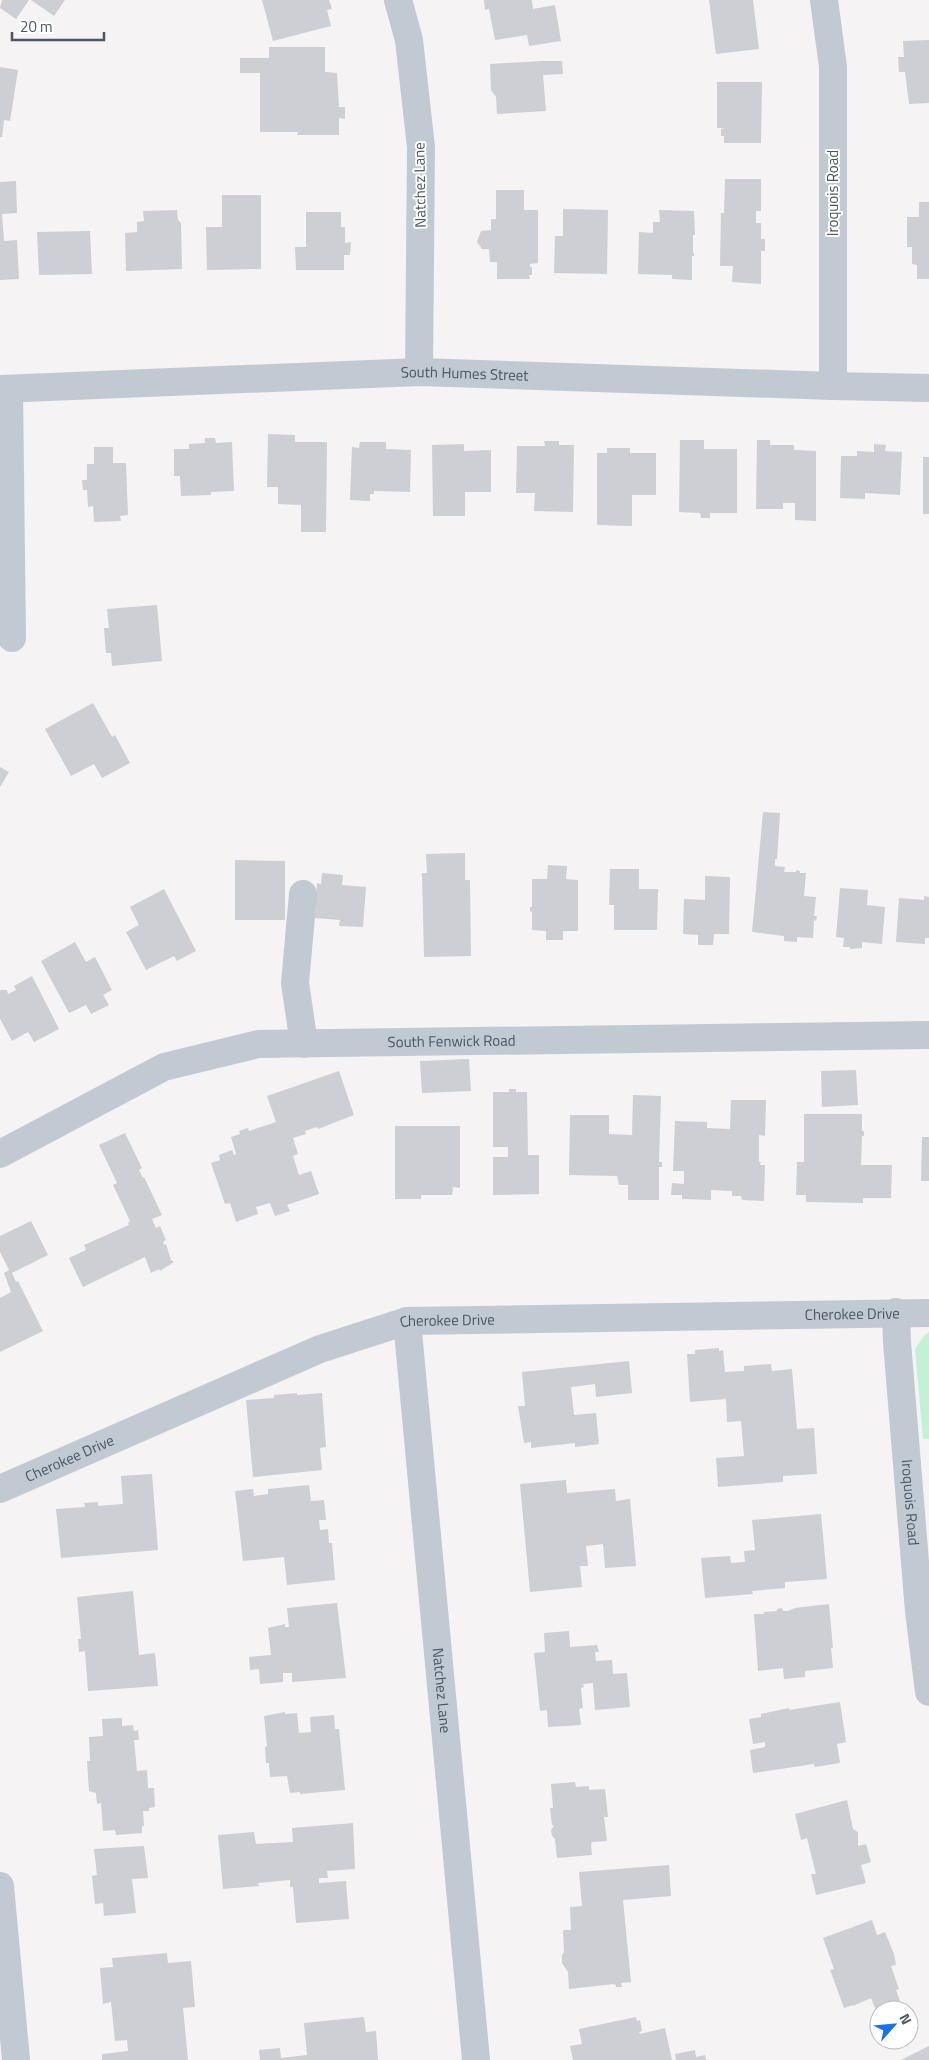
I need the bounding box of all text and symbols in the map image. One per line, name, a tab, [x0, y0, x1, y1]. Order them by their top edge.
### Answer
scale bar	[12, 10, 105, 42]
text: 20 m	[20, 15, 53, 38]
street label: Natchez Lane	[407, 142, 432, 228]
street label: Iroquois Road	[821, 150, 844, 236]
street label: South Humes Street	[400, 360, 530, 387]
street label: South Fenwick Road	[387, 1029, 516, 1053]
street label: Cherokee Drive	[805, 1301, 900, 1326]
street label: Cherokee Drive	[396, 1308, 495, 1334]
street label: Cherokee Drive	[21, 1428, 118, 1488]
street label: Iroquois Road	[896, 1458, 926, 1546]
street label: Natchez Lane	[427, 1647, 457, 1734]
north arrow	[869, 2000, 919, 2050]
text: N	[894, 2010, 918, 2028]

